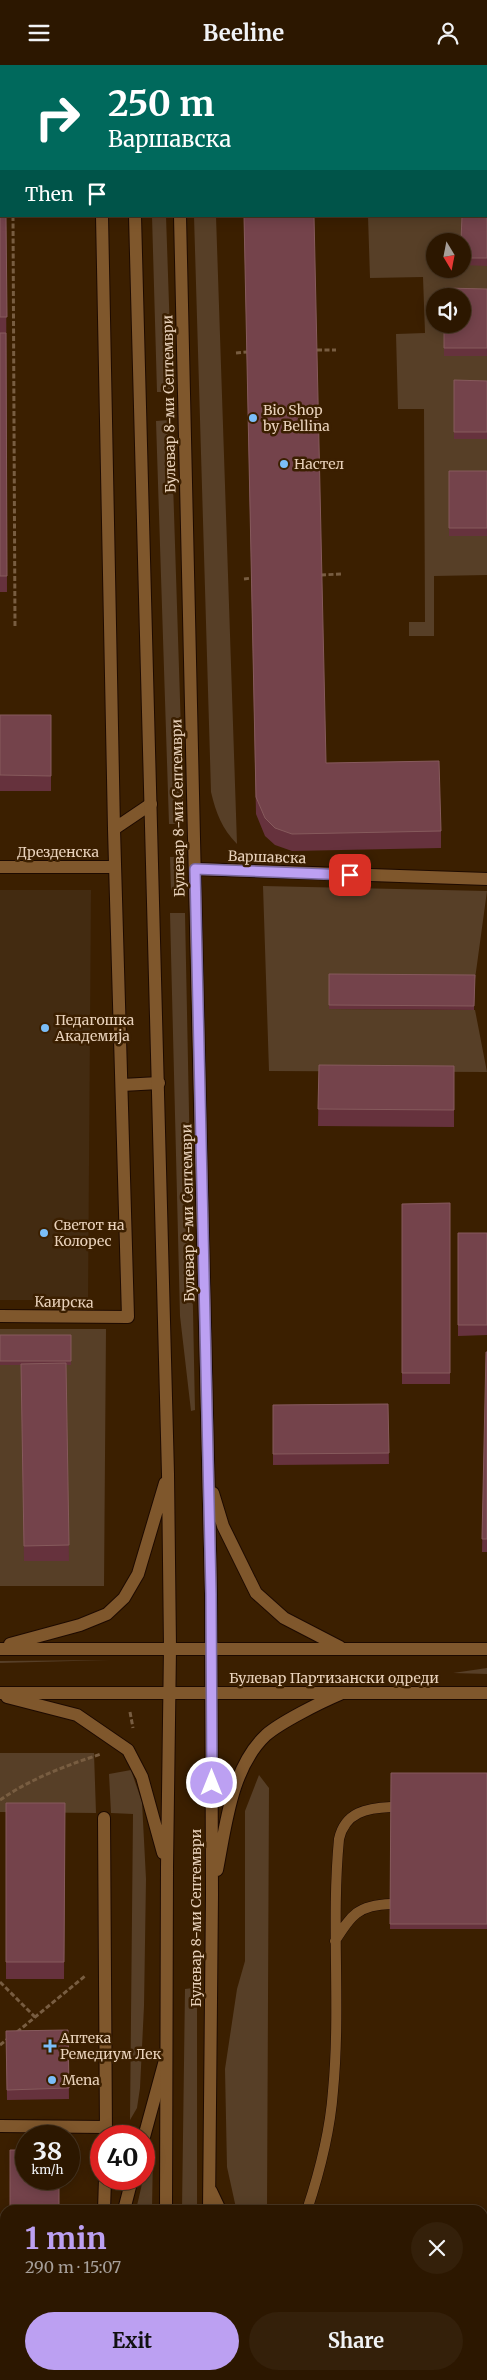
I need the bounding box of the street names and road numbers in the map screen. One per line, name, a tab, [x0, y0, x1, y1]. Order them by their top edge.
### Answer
street label: Булевар 8-ми Септември	[158, 314, 180, 493]
street label: Булевар 8-ми Септември	[167, 718, 189, 897]
street label: Дрезденска	[17, 843, 99, 861]
street label: Варшавска	[227, 847, 307, 867]
street label: Булевар 8-ми Септември	[177, 1123, 199, 1302]
street label: Каирска	[34, 1292, 94, 1312]
street label: Булевар Партизански одреди	[229, 1669, 439, 1687]
street label: Булевар 8-ми Септември	[187, 1829, 205, 2007]

